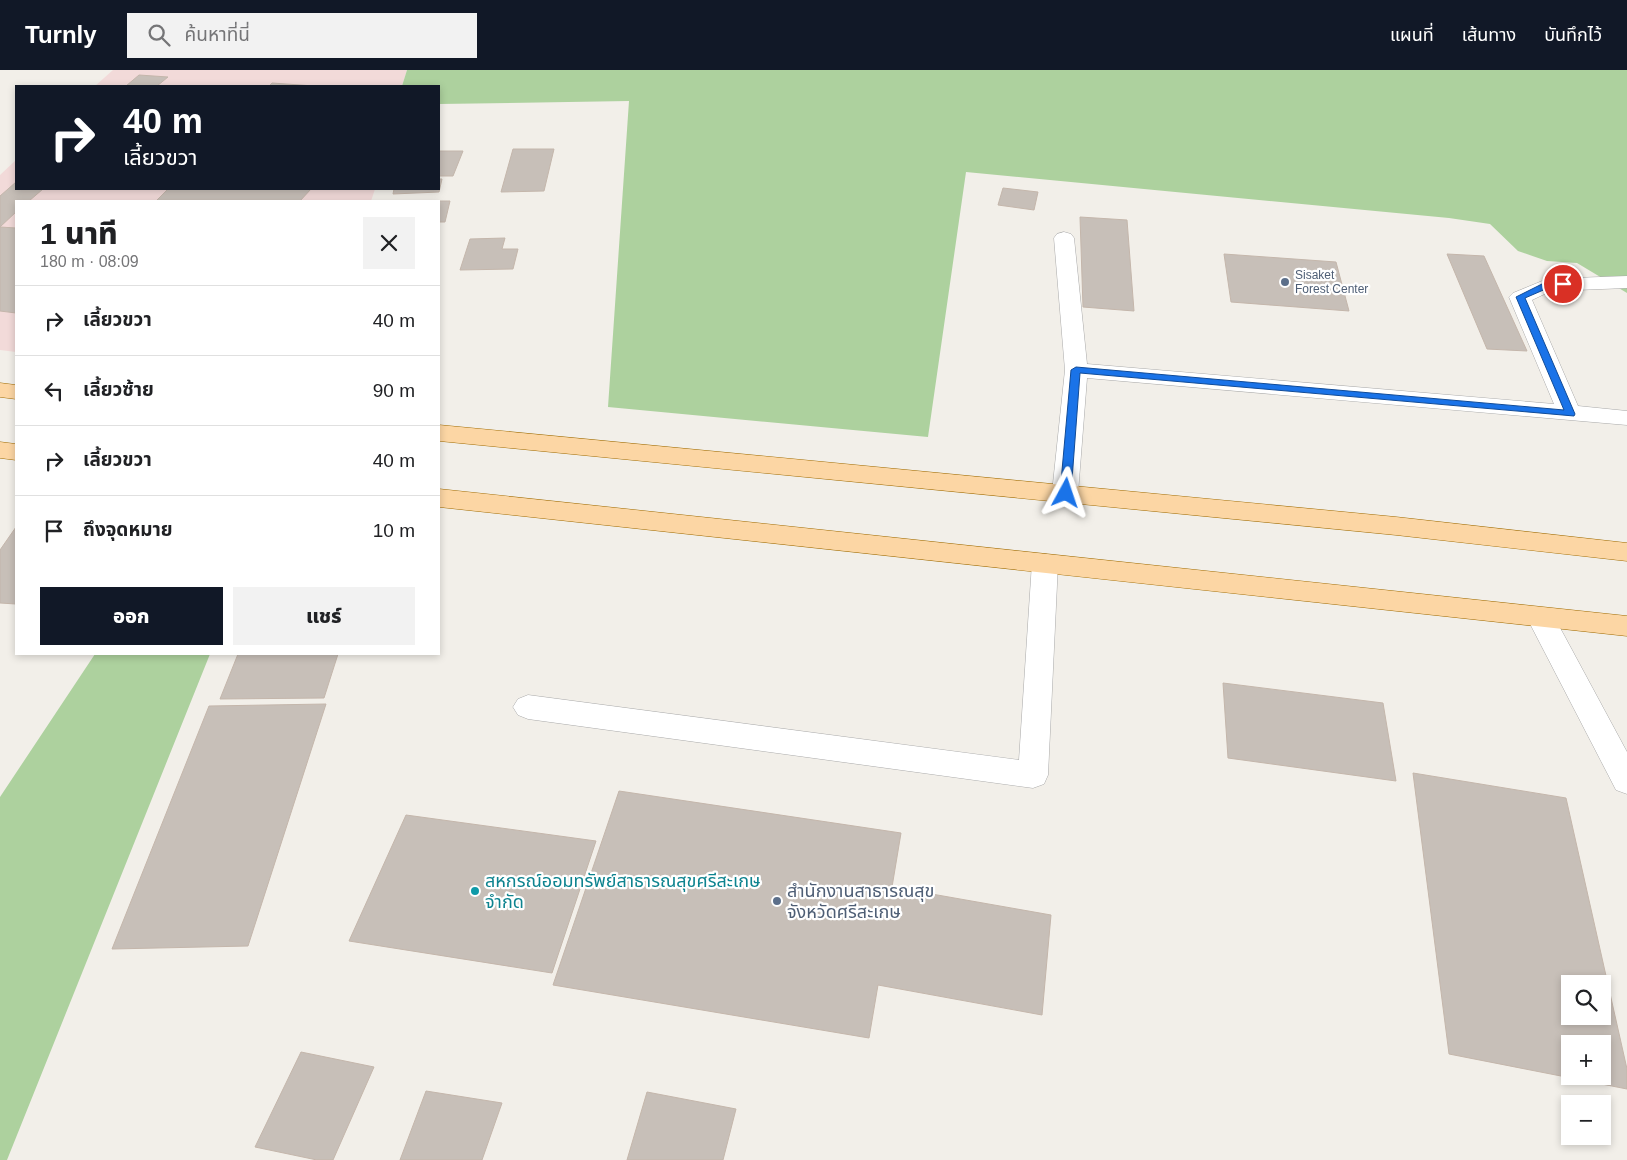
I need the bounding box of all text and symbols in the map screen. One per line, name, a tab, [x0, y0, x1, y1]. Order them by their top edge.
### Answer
search box	[127, 13, 477, 58]
text: Turnly	[25, 21, 97, 48]
icon: search	[145, 21, 173, 49]
text: ค้นหาที่นี่	[185, 24, 250, 45]
text: แผนที่	[1390, 25, 1434, 45]
text: เส้นทาง	[1462, 25, 1516, 45]
text: บันทึกไว้	[1544, 25, 1602, 45]
text: 40 m	[123, 101, 203, 140]
icon: right	[40, 105, 105, 170]
text: เลี้ยวขวา	[123, 145, 198, 170]
text: 1 นาที	[40, 217, 118, 250]
button: close	[363, 217, 415, 269]
text: 180 m · 08:09	[40, 253, 139, 270]
pin	[1542, 263, 1584, 305]
place label: Sisaket Forest Center	[1295, 268, 1368, 296]
icon: arrive	[1549, 270, 1577, 298]
marker: Sisaket Forest Center	[1279, 276, 1291, 288]
icon: right	[40, 307, 68, 335]
text: เลี้ยวขวา	[83, 309, 152, 330]
text: 40 m	[373, 310, 415, 331]
icon: left	[40, 377, 68, 405]
text: เลี้ยวซ้าย	[83, 379, 154, 400]
text: 90 m	[373, 380, 415, 401]
icon: right	[40, 447, 68, 475]
text: เลี้ยวขวา	[83, 449, 152, 470]
text: 40 m	[373, 450, 415, 471]
position arrow	[1039, 466, 1091, 518]
icon: arrive	[40, 517, 68, 545]
text: ถึงจุดหมาย	[83, 519, 173, 540]
text: 10 m	[373, 520, 415, 541]
button: ออก	[40, 587, 223, 645]
button: แชร์	[233, 587, 415, 645]
place label: สหกรณ์ออมทรัพย์สาธารณสุขศรีสะเกษ จำกัด	[485, 871, 761, 912]
place label: สำนักงานสาธารณสุข จังหวัดศรีสะเกษ	[787, 881, 934, 922]
marker: สหกรณ์ออมทรัพย์สาธารณสุขศรีสะเกษ จำกัด	[469, 885, 481, 897]
marker: สำนักงานสาธารณสุข จังหวัดศรีสะเกษ	[771, 895, 783, 907]
map controls	[1561, 975, 1611, 1145]
button: search	[1561, 975, 1611, 1025]
button: +	[1561, 1035, 1611, 1085]
button: −	[1561, 1095, 1611, 1145]

